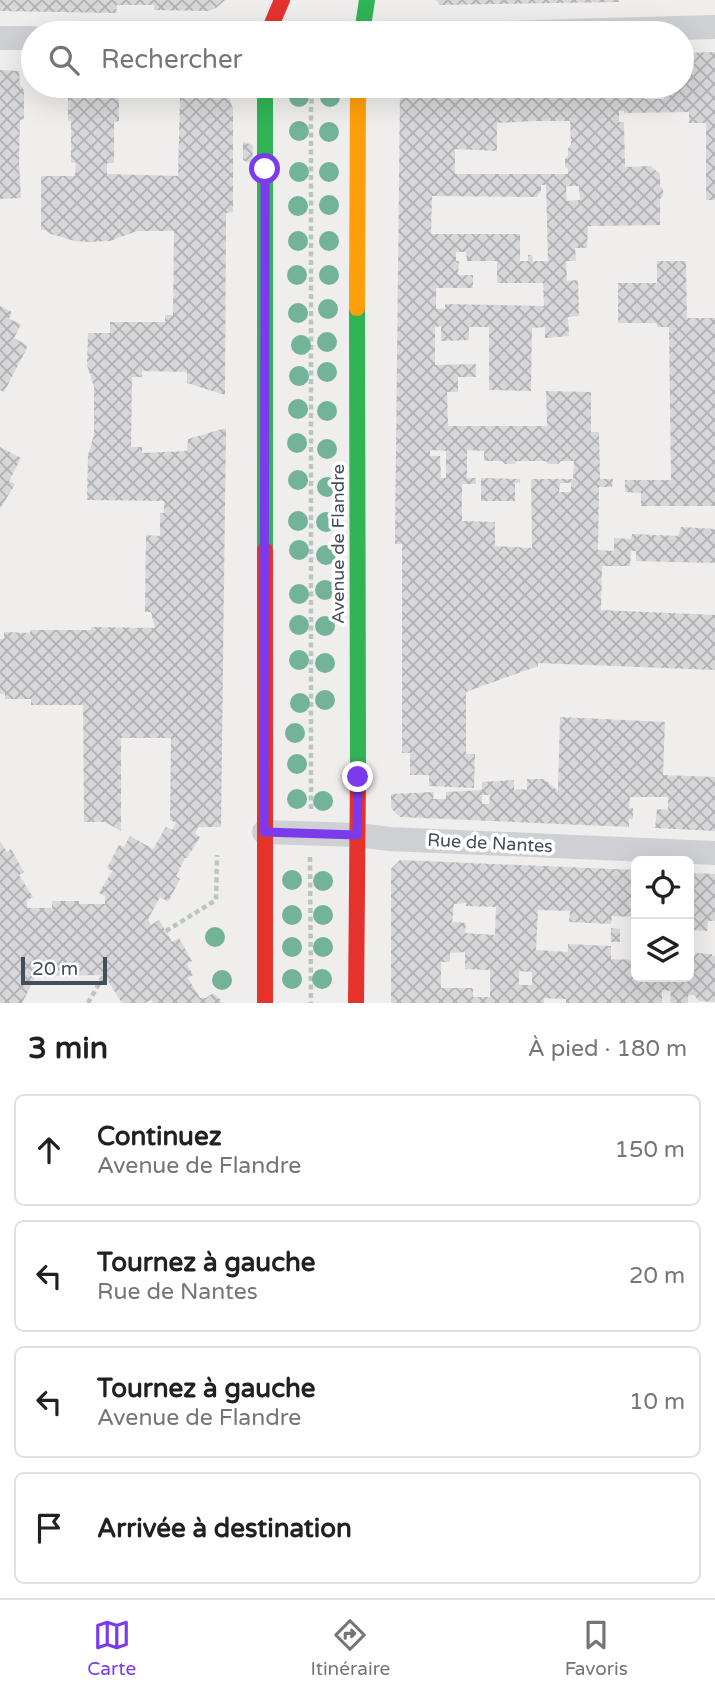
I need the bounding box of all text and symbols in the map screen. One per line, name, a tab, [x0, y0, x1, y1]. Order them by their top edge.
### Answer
search box	[21, 21, 694, 98]
icon: search	[45, 41, 83, 79]
text: Rechercher	[101, 44, 243, 75]
route start	[249, 153, 280, 184]
street label: Avenue de Flandre	[327, 464, 349, 624]
route end	[342, 761, 373, 792]
street label: Rue de Nantes	[427, 829, 553, 857]
map controls	[631, 856, 694, 982]
button: locate	[631, 856, 694, 919]
button: layers	[631, 919, 694, 982]
scale bar	[21, 954, 107, 986]
text: 20 m	[32, 958, 78, 980]
text: 3 min	[28, 1030, 108, 1067]
text: À pied · 180 m	[528, 1035, 687, 1063]
text: Continuez	[97, 1121, 222, 1152]
icon: ahead	[30, 1131, 68, 1169]
text: 150 m	[615, 1136, 685, 1164]
text: Avenue de Flandre	[97, 1152, 301, 1180]
text: Tournez à gauche	[97, 1247, 316, 1278]
icon: left	[30, 1257, 68, 1295]
text: 20 m	[629, 1262, 685, 1290]
text: Rue de Nantes	[97, 1278, 258, 1306]
text: Tournez à gauche	[97, 1373, 316, 1404]
icon: left	[30, 1383, 68, 1421]
text: 10 m	[629, 1388, 685, 1416]
text: Avenue de Flandre	[97, 1404, 301, 1432]
icon: arrive	[30, 1509, 68, 1547]
text: Arrivée à destination	[97, 1513, 352, 1544]
tab: Carte	[87, 1616, 136, 1680]
tab: Itinéraire	[310, 1616, 390, 1680]
tab: Favoris	[565, 1616, 628, 1680]

